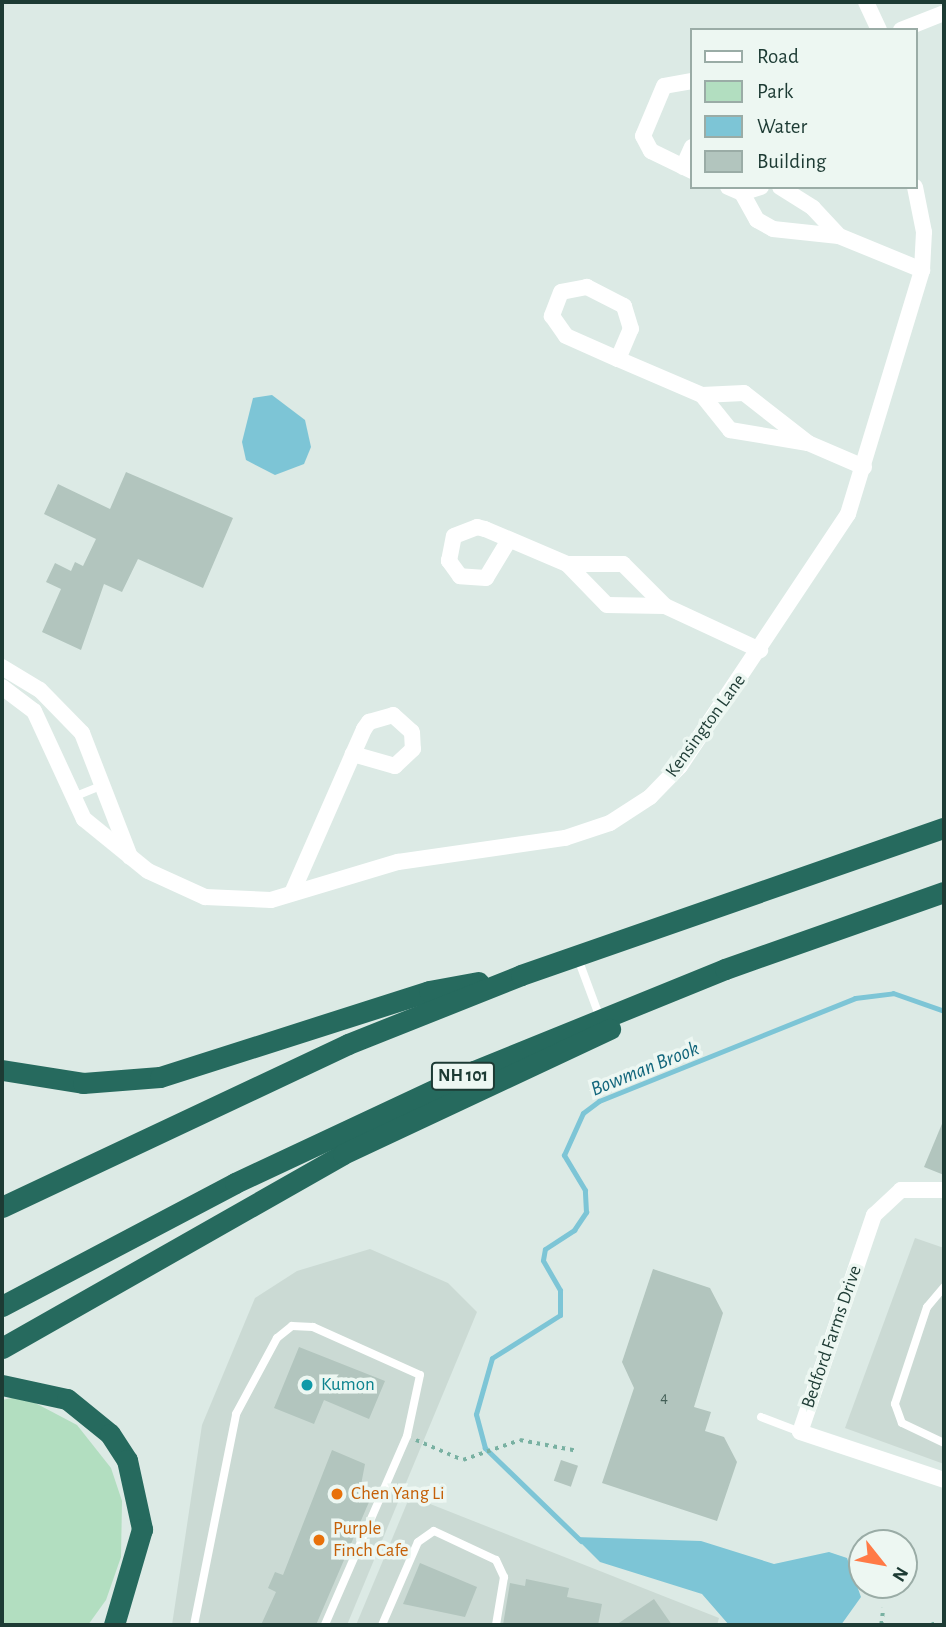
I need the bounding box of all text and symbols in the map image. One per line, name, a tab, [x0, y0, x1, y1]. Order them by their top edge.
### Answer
legend	[690, 28, 918, 189]
text: Road	[757, 46, 799, 67]
text: Park	[757, 81, 793, 102]
text: Water	[757, 116, 807, 137]
text: Building	[757, 151, 826, 172]
street label: Kensington Lane	[661, 670, 751, 782]
water label: Bowman Brook	[587, 1036, 703, 1102]
road number: NH 101	[430, 1062, 496, 1091]
street label: Bedford Farms Drive	[797, 1263, 867, 1411]
place label: Kumon	[321, 1374, 375, 1396]
marker: Kumon	[299, 1377, 315, 1393]
house number: 4	[660, 1387, 668, 1407]
place label: Chen Yang Li	[351, 1483, 445, 1505]
marker: Chen Yang Li	[329, 1486, 345, 1502]
place label: Purple Finch Cafe	[333, 1518, 409, 1562]
north arrow	[848, 1529, 918, 1599]
marker: Purple Finch Cafe	[311, 1532, 327, 1548]
text: N	[888, 1563, 911, 1585]

